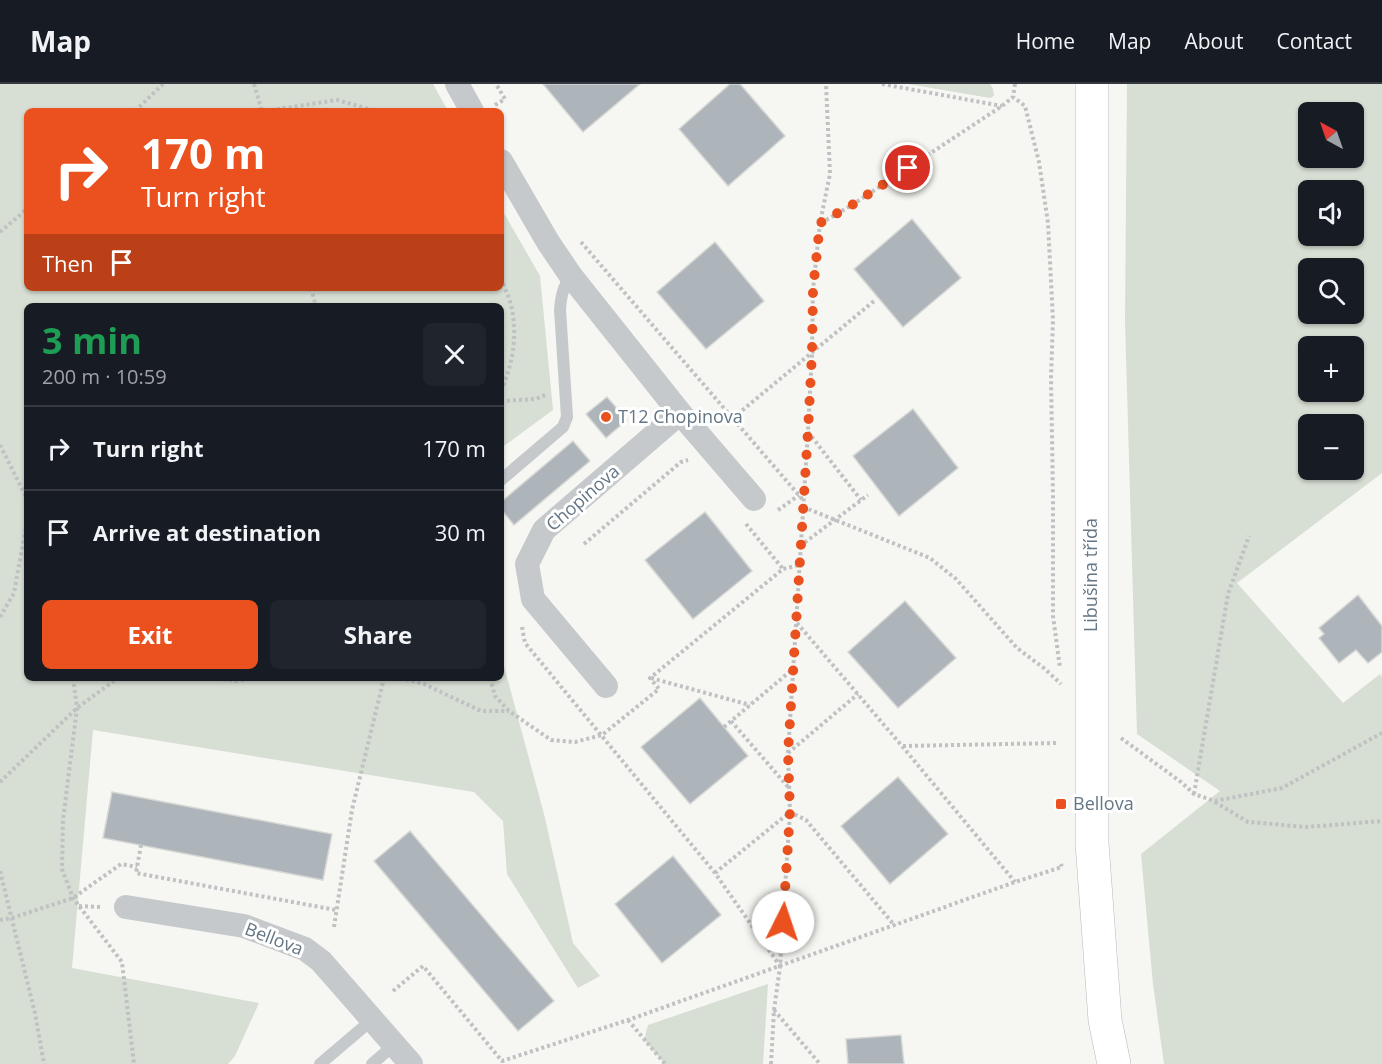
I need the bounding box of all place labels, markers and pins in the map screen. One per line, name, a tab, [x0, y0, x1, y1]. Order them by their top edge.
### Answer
pin	[882, 142, 933, 193]
place label: T12 Chopinova	[618, 404, 743, 428]
marker: T12 Chopinova	[599, 410, 613, 424]
place label: Bellova	[1073, 791, 1134, 815]
marker: Bellova	[1054, 797, 1068, 811]

